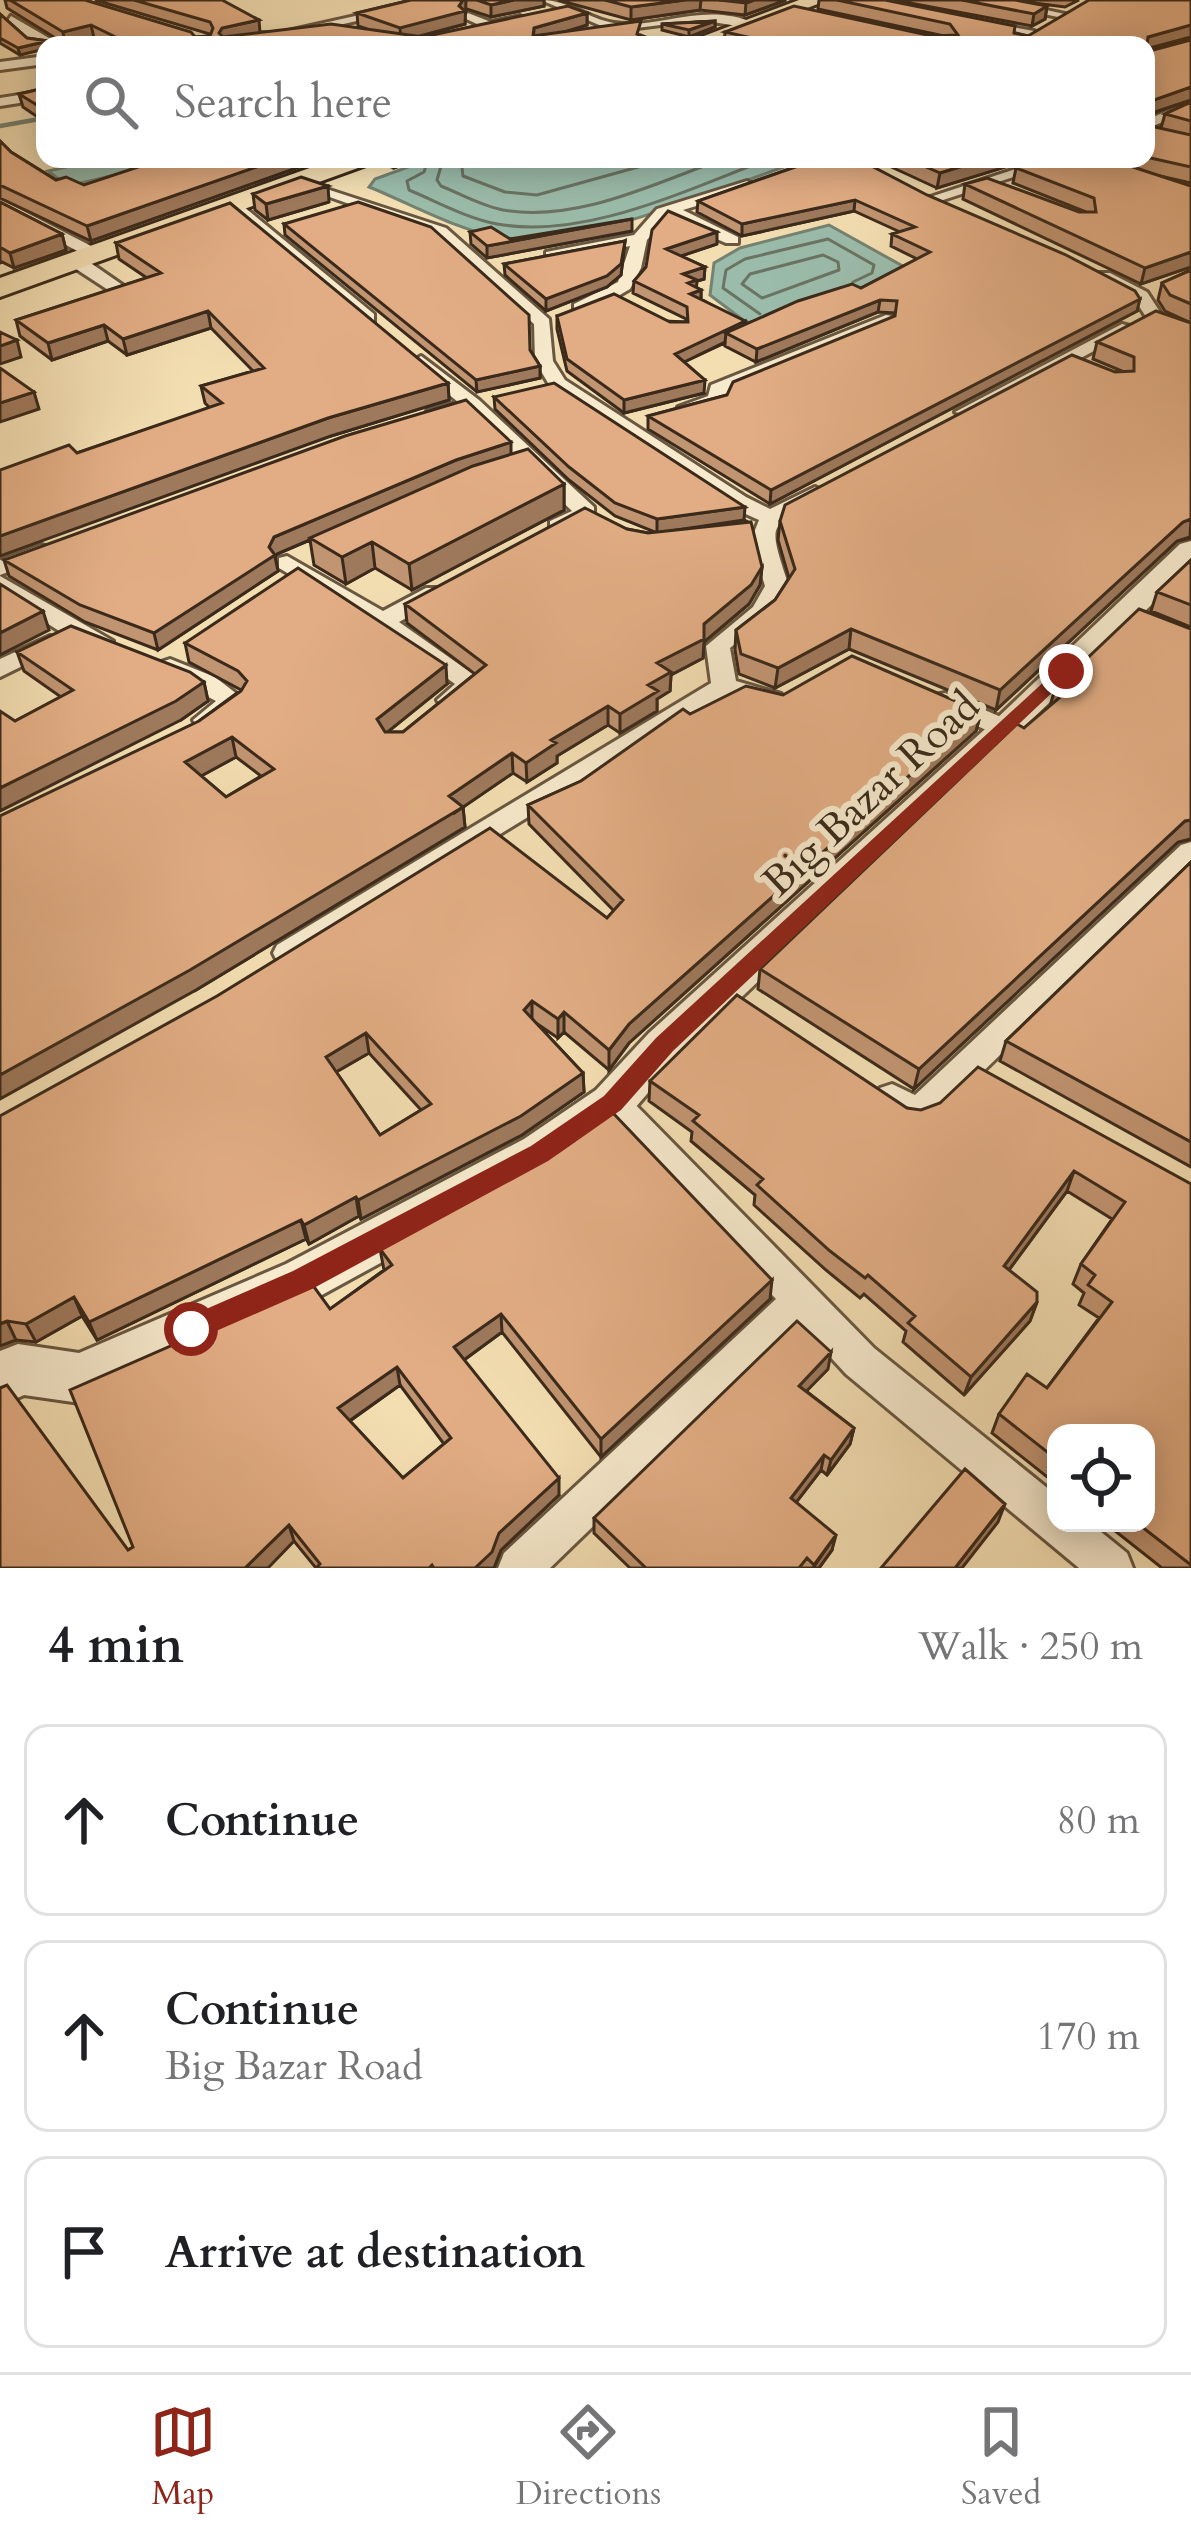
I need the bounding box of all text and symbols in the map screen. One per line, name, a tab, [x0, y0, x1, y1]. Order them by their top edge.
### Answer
search box	[36, 36, 1155, 168]
icon: search	[78, 69, 144, 135]
text: Search here	[174, 72, 392, 133]
route end	[1039, 644, 1093, 698]
street label: Big Bazar Road	[750, 678, 992, 910]
route start	[164, 1302, 218, 1356]
map controls	[1047, 1424, 1155, 1532]
button: locate	[1047, 1424, 1155, 1532]
text: 4 min	[48, 1611, 184, 1681]
text: Walk · 250 m	[918, 1620, 1143, 1673]
icon: ahead	[51, 1787, 117, 1853]
text: Continue	[165, 1790, 359, 1851]
text: 80 m	[1057, 1794, 1140, 1847]
text: Continue	[165, 1979, 359, 2040]
icon: ahead	[51, 2003, 117, 2069]
text: 170 m	[1037, 2010, 1140, 2063]
text: Big Bazar Road	[165, 2040, 423, 2093]
icon: arrive	[51, 2219, 117, 2285]
text: Arrive at destination	[165, 2222, 585, 2283]
tab: Map	[150, 2399, 216, 2516]
tab: Directions	[516, 2399, 661, 2516]
tab: Saved	[961, 2399, 1041, 2516]

